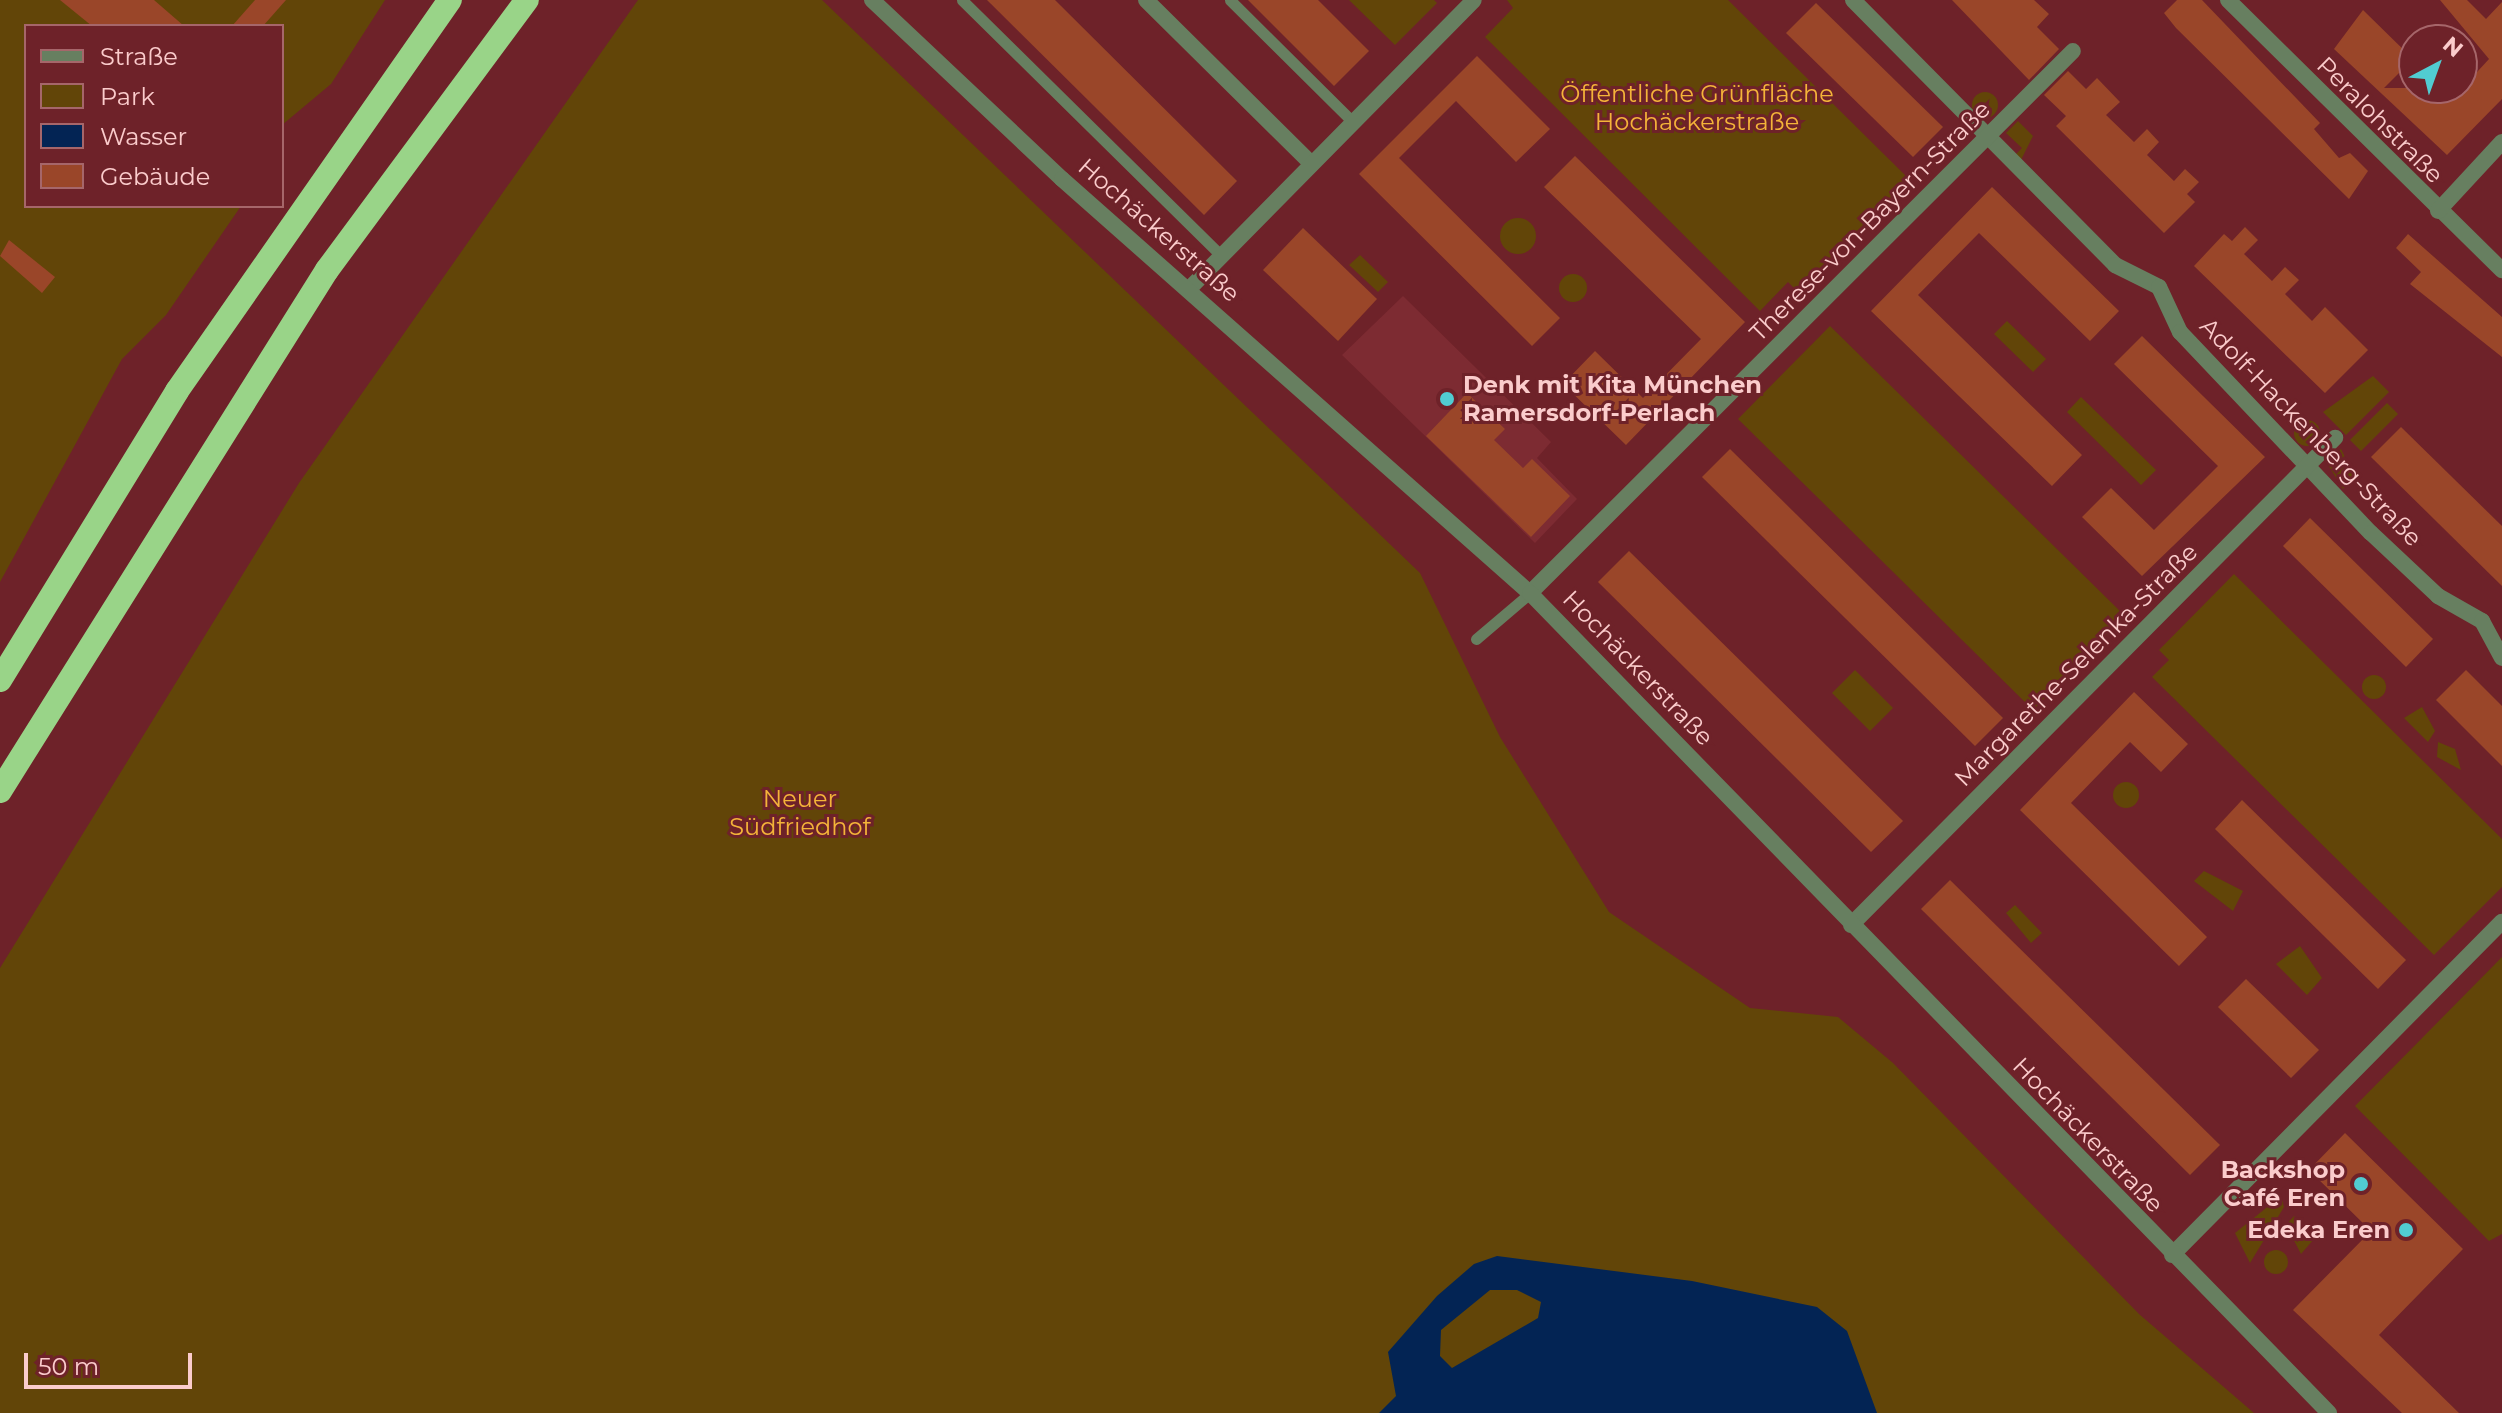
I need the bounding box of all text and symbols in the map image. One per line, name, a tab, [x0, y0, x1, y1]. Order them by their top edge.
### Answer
legend	[24, 24, 284, 208]
north arrow	[2398, 24, 2478, 104]
text: N	[2437, 31, 2468, 63]
text: Straße	[100, 42, 178, 71]
street label: Peralohstraße	[2311, 51, 2449, 189]
park label: Öffentliche Grünfläche Hochäckerstraße	[1560, 80, 1834, 136]
text: Park	[100, 82, 155, 111]
street label: Therese-von-Bayern-Straße	[1744, 95, 1996, 347]
text: Wasser	[100, 122, 187, 151]
street label: Hochäckerstraße	[1072, 152, 1246, 308]
text: Gebäude	[100, 162, 210, 191]
street label: Adolf-Hackenberg-Straße	[2194, 312, 2428, 552]
place label: Denk mit Kita München Ramersdorf-Perlach	[1463, 371, 1762, 427]
marker: Denk mit Kita München Ramersdorf-Perlach	[1438, 390, 1456, 408]
street label: Margarethe-Selenka-Straße	[1949, 538, 2203, 792]
street label: Hochäckerstraße	[1557, 585, 1719, 751]
park label: Neuer Südfriedhof	[729, 785, 871, 841]
street label: Hochäckerstraße	[2007, 1052, 2169, 1218]
place label: Backshop Café Eren	[2221, 1156, 2345, 1212]
marker: Backshop Café Eren	[2352, 1175, 2370, 1193]
place label: Edeka Eren	[2247, 1216, 2390, 1244]
marker: Edeka Eren	[2397, 1221, 2415, 1239]
scale bar	[28, 1337, 196, 1387]
text: 50 m	[38, 1352, 99, 1381]

